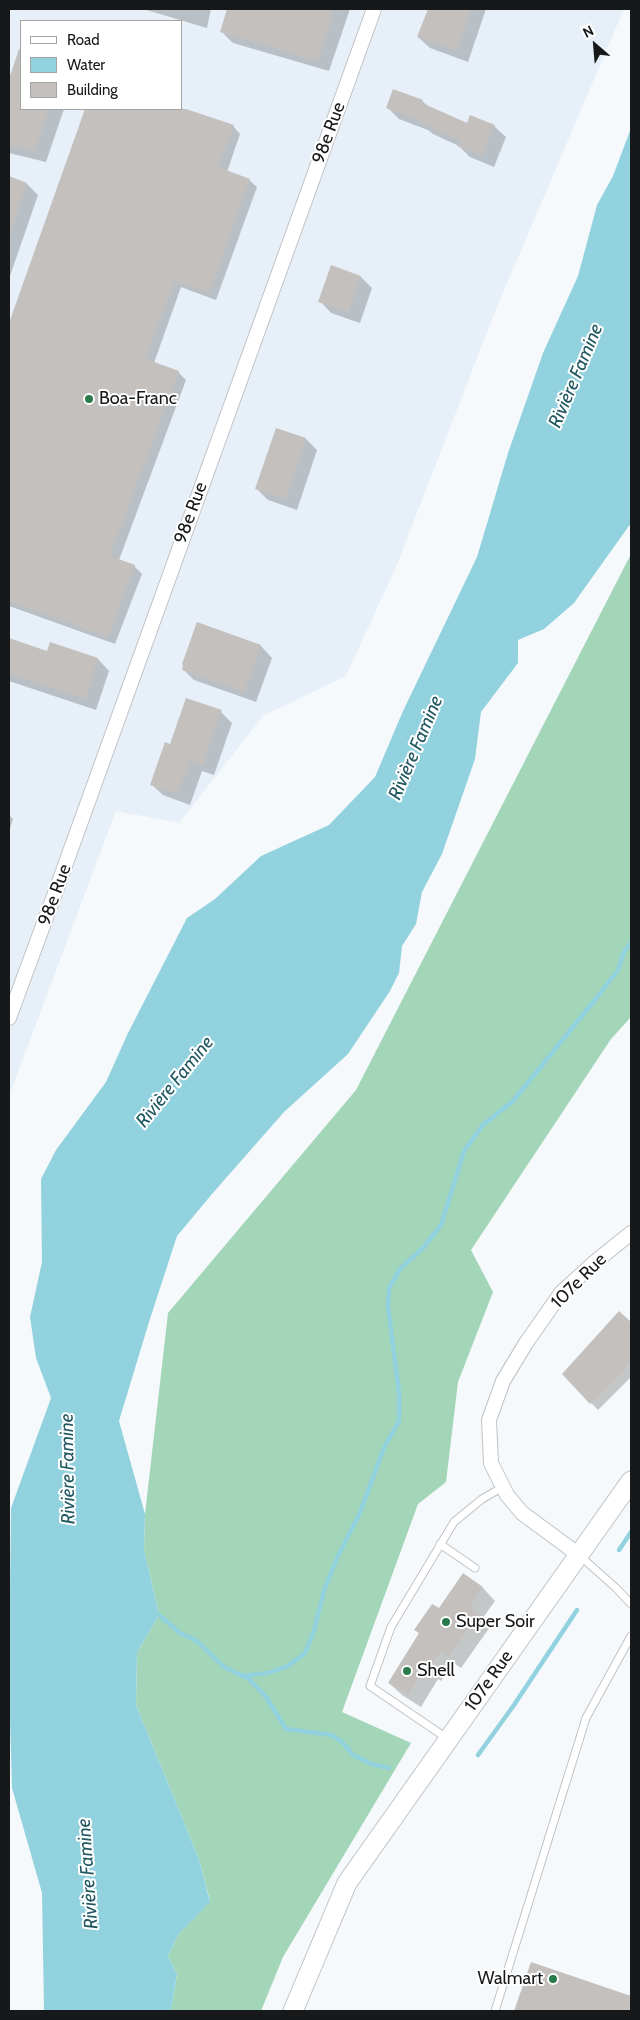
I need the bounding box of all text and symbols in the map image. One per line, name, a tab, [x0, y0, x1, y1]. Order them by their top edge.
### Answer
legend	[20, 20, 182, 110]
north arrow	[570, 20, 620, 70]
text: N	[580, 21, 597, 42]
text: Road	[67, 31, 100, 49]
text: Water	[67, 56, 105, 74]
text: Building	[67, 81, 118, 99]
street label: 98e Rue	[308, 99, 350, 167]
water label: Rivière Famine	[544, 321, 608, 431]
place label: Boa-Franc	[99, 388, 177, 410]
marker: Boa-Franc	[83, 393, 95, 405]
street label: 98e Rue	[170, 479, 212, 547]
water label: Rivière Famine	[384, 693, 448, 803]
street label: 98e Rue	[34, 861, 76, 929]
water label: Rivière Famine	[131, 1032, 219, 1132]
street label: 107e Rue	[547, 1249, 611, 1313]
water label: Rivière Famine	[56, 1413, 80, 1525]
place label: Super Soir	[456, 1611, 535, 1633]
marker: Super Soir	[440, 1616, 452, 1628]
street label: 107e Rue	[460, 1646, 518, 1716]
place label: Shell	[417, 1660, 455, 1682]
marker: Shell	[401, 1665, 413, 1677]
water label: Rivière Famine	[73, 1818, 103, 1930]
place label: Walmart	[478, 1968, 543, 1990]
marker: Walmart	[547, 1973, 559, 1985]

